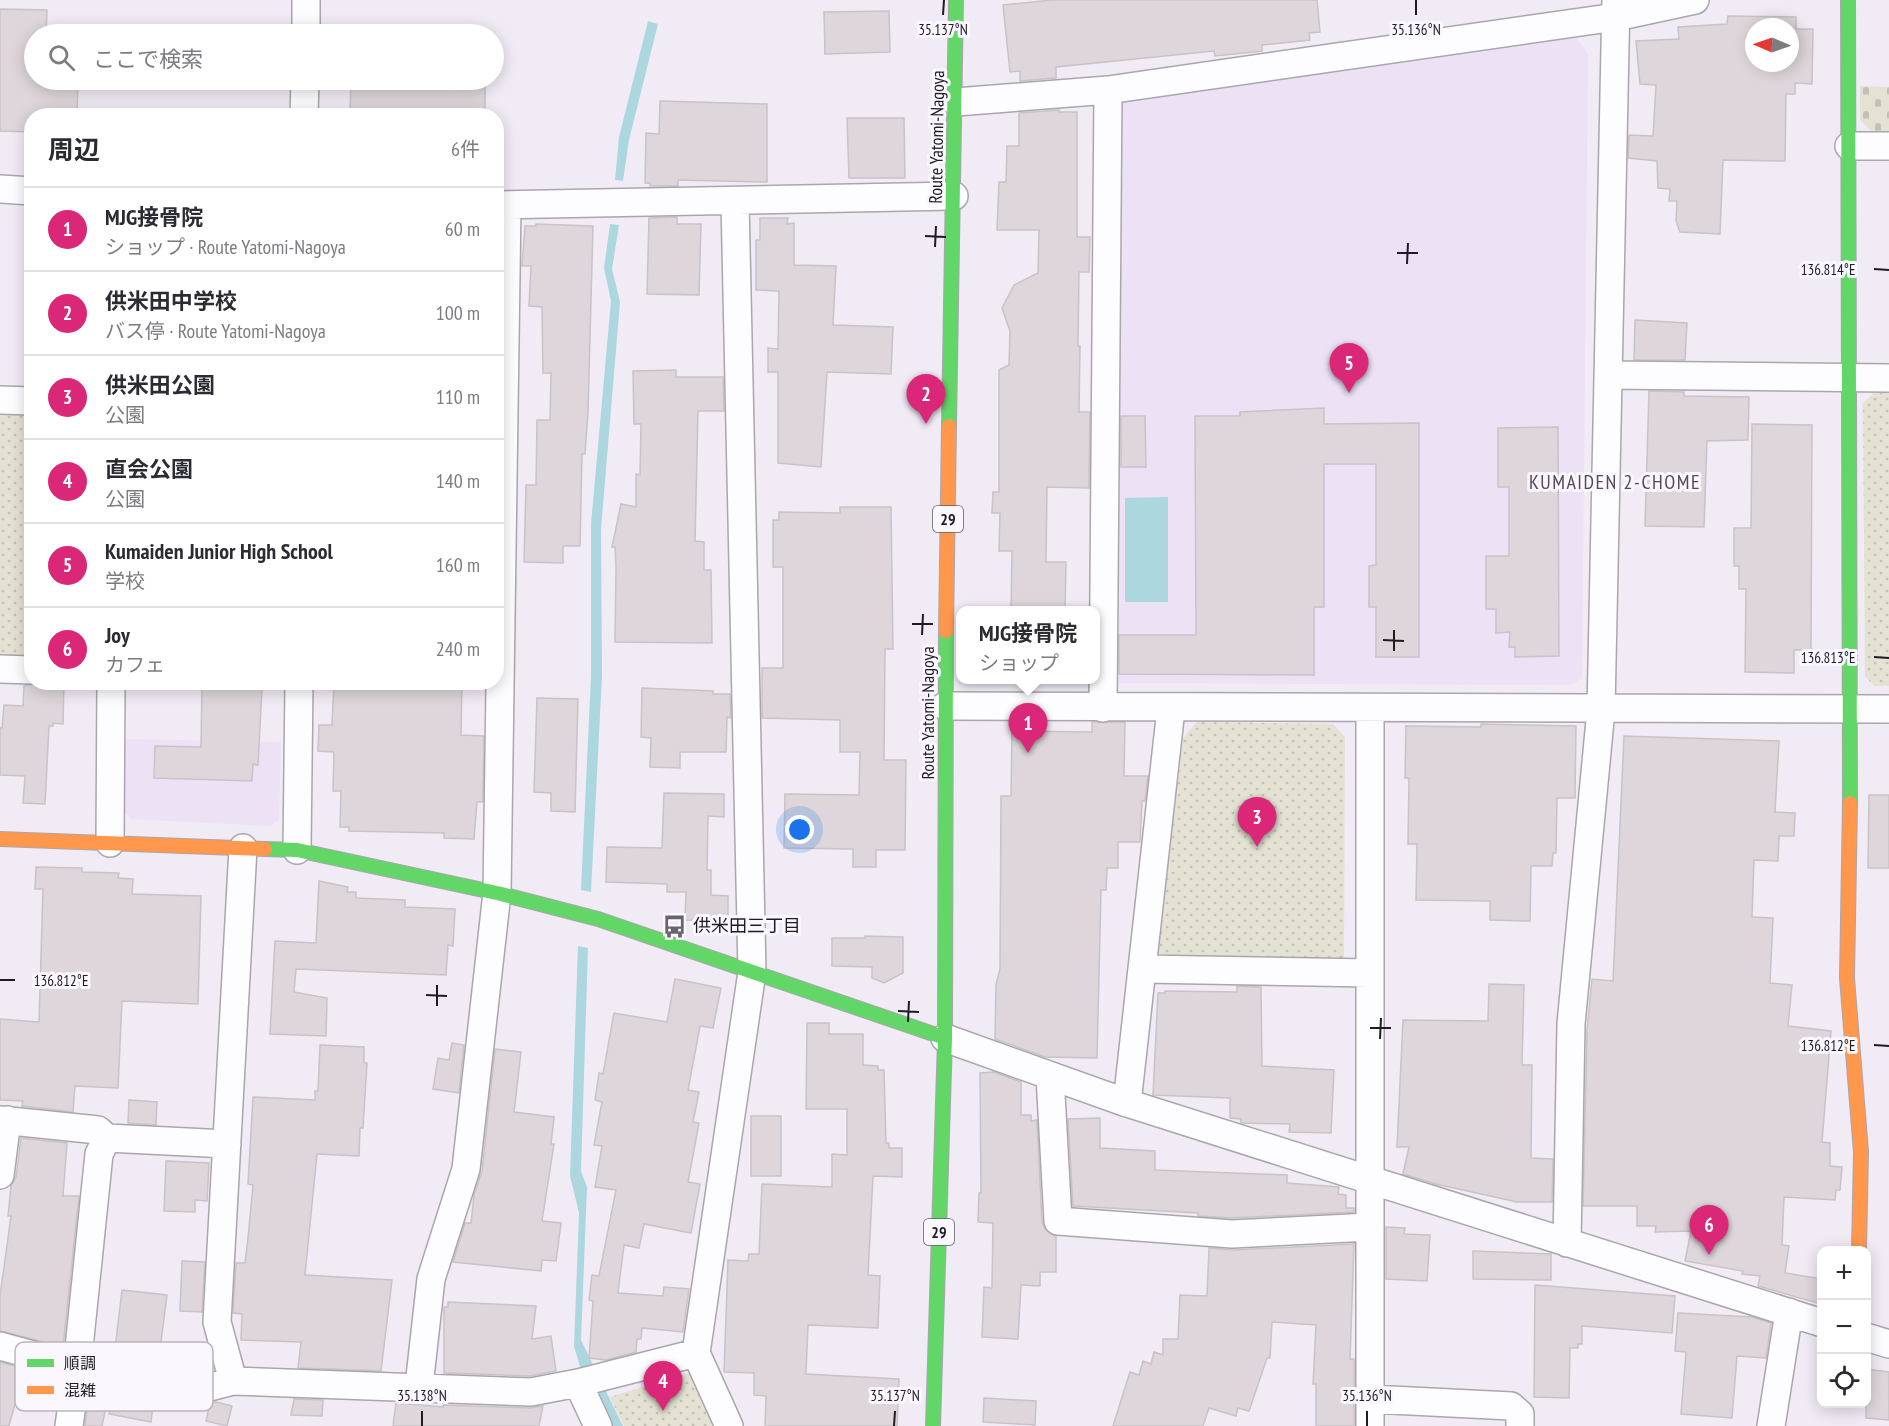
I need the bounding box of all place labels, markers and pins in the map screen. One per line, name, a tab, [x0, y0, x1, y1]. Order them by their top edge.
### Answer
pin: 5	[1330, 344, 1368, 393]
pin: 2	[906, 374, 946, 424]
pin: 1	[1008, 704, 1048, 753]
pin: 3	[1238, 798, 1276, 847]
bus stop icon: 供米田三丁目	[662, 913, 688, 939]
place label: 供米田三丁目	[693, 914, 801, 937]
pin: 6	[1690, 1206, 1728, 1255]
pin: 4	[644, 1362, 682, 1411]

